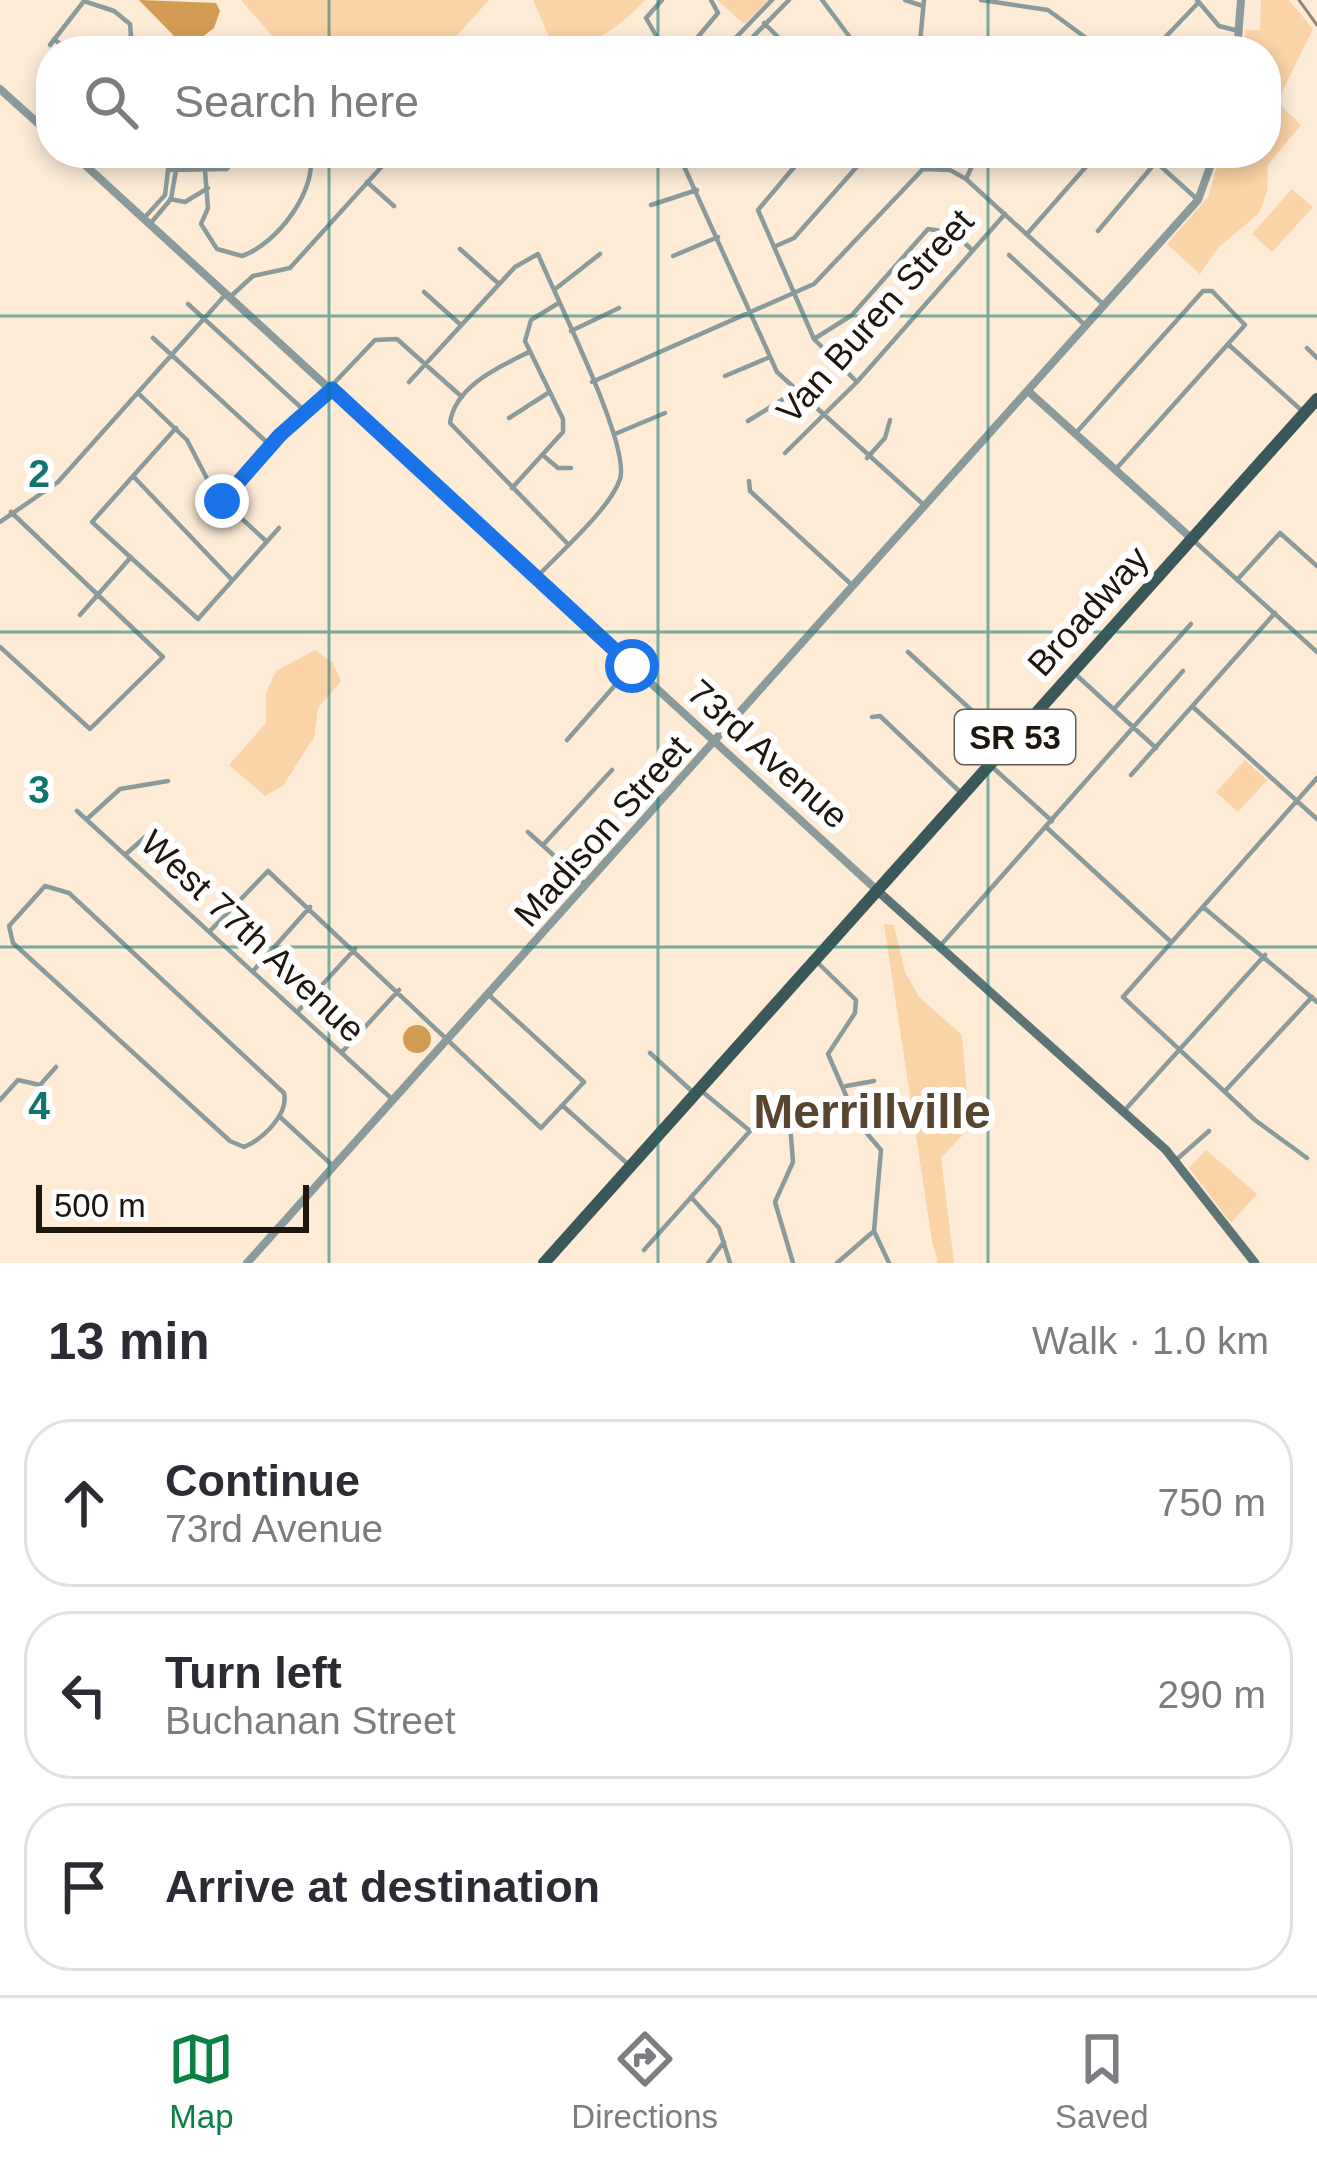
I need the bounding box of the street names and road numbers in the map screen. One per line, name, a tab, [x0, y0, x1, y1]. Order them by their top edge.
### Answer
street label: Van Buren Street	[768, 201, 982, 431]
street label: Broadway	[1019, 538, 1157, 684]
street label: 73rd Avenue	[679, 671, 857, 837]
road number: SR 53	[955, 710, 1075, 764]
street label: Madison Street	[506, 727, 698, 935]
street label: West 77th Avenue	[133, 822, 373, 1050]

